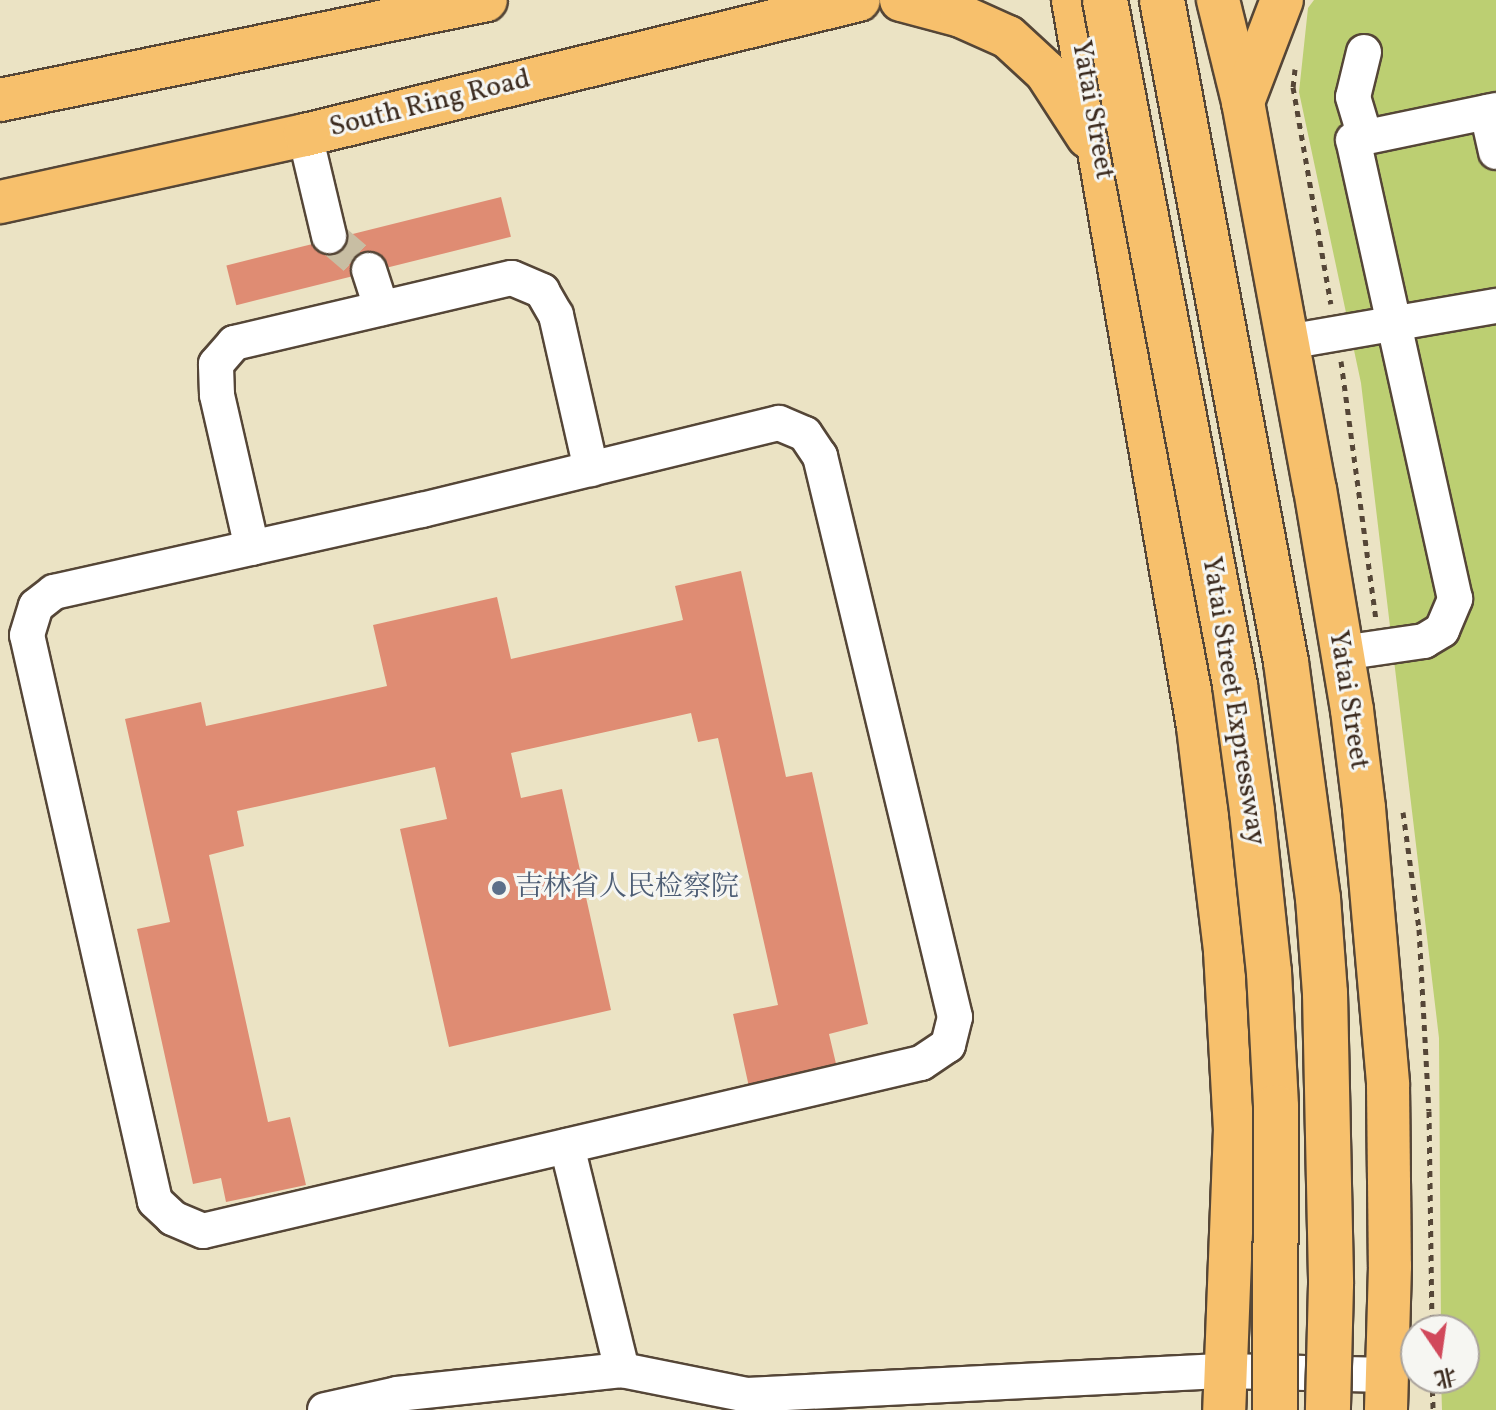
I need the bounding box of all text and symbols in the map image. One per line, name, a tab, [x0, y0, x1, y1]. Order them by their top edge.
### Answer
street label: Yatai Street	[1063, 38, 1121, 182]
street label: South Ring Road	[326, 63, 534, 145]
street label: Yatai Street Expressway	[1194, 554, 1272, 848]
street label: Yatai Street	[1320, 628, 1376, 772]
place label: 吉林省人民检察院	[515, 871, 739, 905]
marker: 吉林省人民检察院	[490, 879, 508, 897]
north arrow	[1400, 1314, 1480, 1394]
text: 北	[1431, 1358, 1459, 1394]

